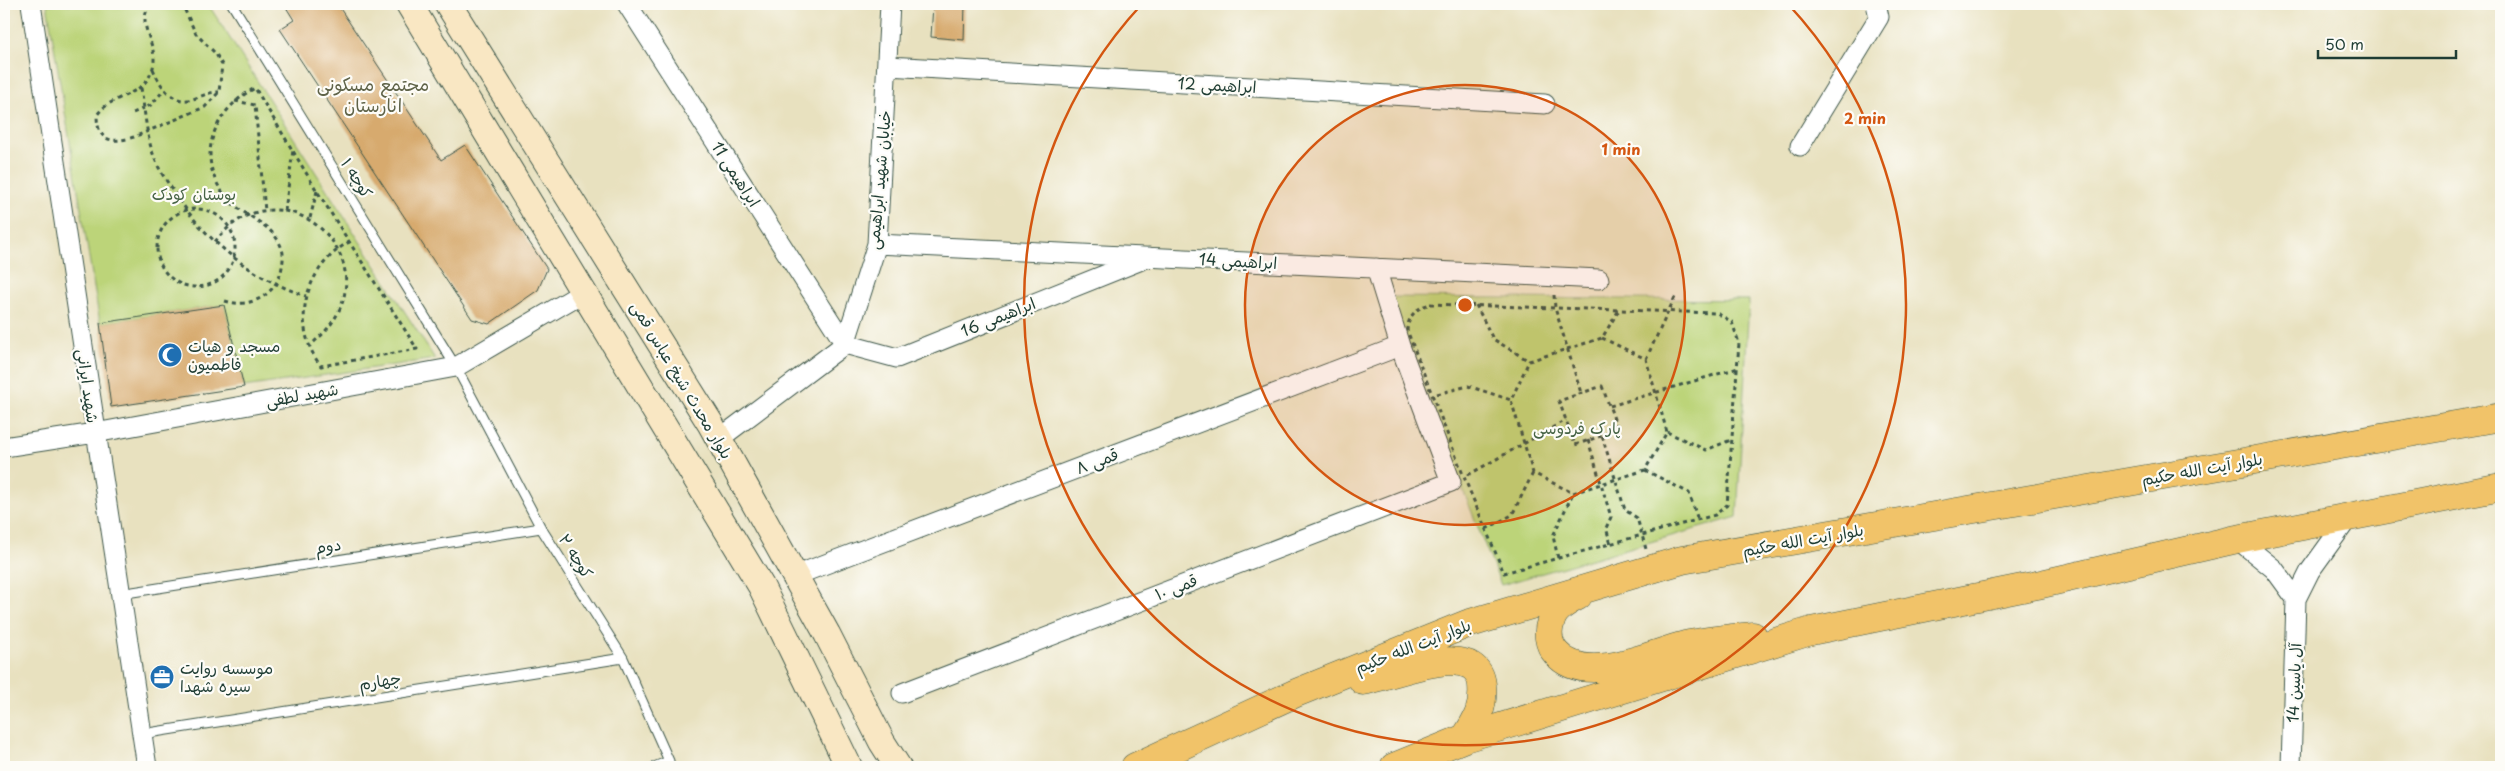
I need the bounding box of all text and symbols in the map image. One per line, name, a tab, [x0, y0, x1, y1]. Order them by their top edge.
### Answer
scale bar	[2318, 28, 2455, 60]
text: 50 m	[2325, 32, 2364, 55]
district label: مجتمع مسکونی انارستان	[317, 70, 429, 118]
street label: ابراهیمی 12	[1177, 70, 1257, 98]
text: 2 min	[1844, 106, 1886, 129]
street label: خیابان شهید ابراهیمی	[860, 109, 896, 251]
street label: ابراهیمی 11	[707, 136, 767, 211]
text: 1 min	[1602, 137, 1640, 160]
street label: کوچه ۱	[336, 153, 380, 202]
park label: بوستان کودک	[152, 181, 236, 205]
street label: ابراهیمی 14	[1198, 246, 1278, 274]
street label: ابراهیمی 16	[956, 290, 1039, 342]
street label: بلوار محدث شیخ عباس قمی	[626, 296, 740, 463]
centre of rings	[1456, 296, 1474, 314]
place label: مسجد و هیات فاطمیون	[188, 333, 280, 375]
mosque icon: مسجد و هیات فاطمیون	[157, 342, 183, 368]
street label: شهید ایرانی	[72, 347, 106, 425]
street label: شهید لطفی	[264, 376, 340, 412]
park label: پارک فردوسی	[1533, 415, 1621, 439]
street label: قمی ۸	[1072, 441, 1122, 479]
street label: بلوار آیت الله حکیم	[2140, 446, 2264, 492]
street label: بلوار آیت الله حکیم	[1741, 517, 1865, 563]
street label: کوچه ۲	[554, 528, 600, 583]
street label: دوم	[313, 531, 343, 561]
street label: قمی ۱۰	[1151, 567, 1200, 605]
street label: بلوار آیت الله حکیم	[1351, 612, 1475, 680]
street label: آل یاسین 14	[2280, 642, 2306, 723]
place label: موسسه روایت سیره شهدا	[180, 655, 273, 697]
office icon: موسسه روایت سیره شهدا	[149, 664, 175, 690]
street label: چهارم	[357, 665, 403, 697]

